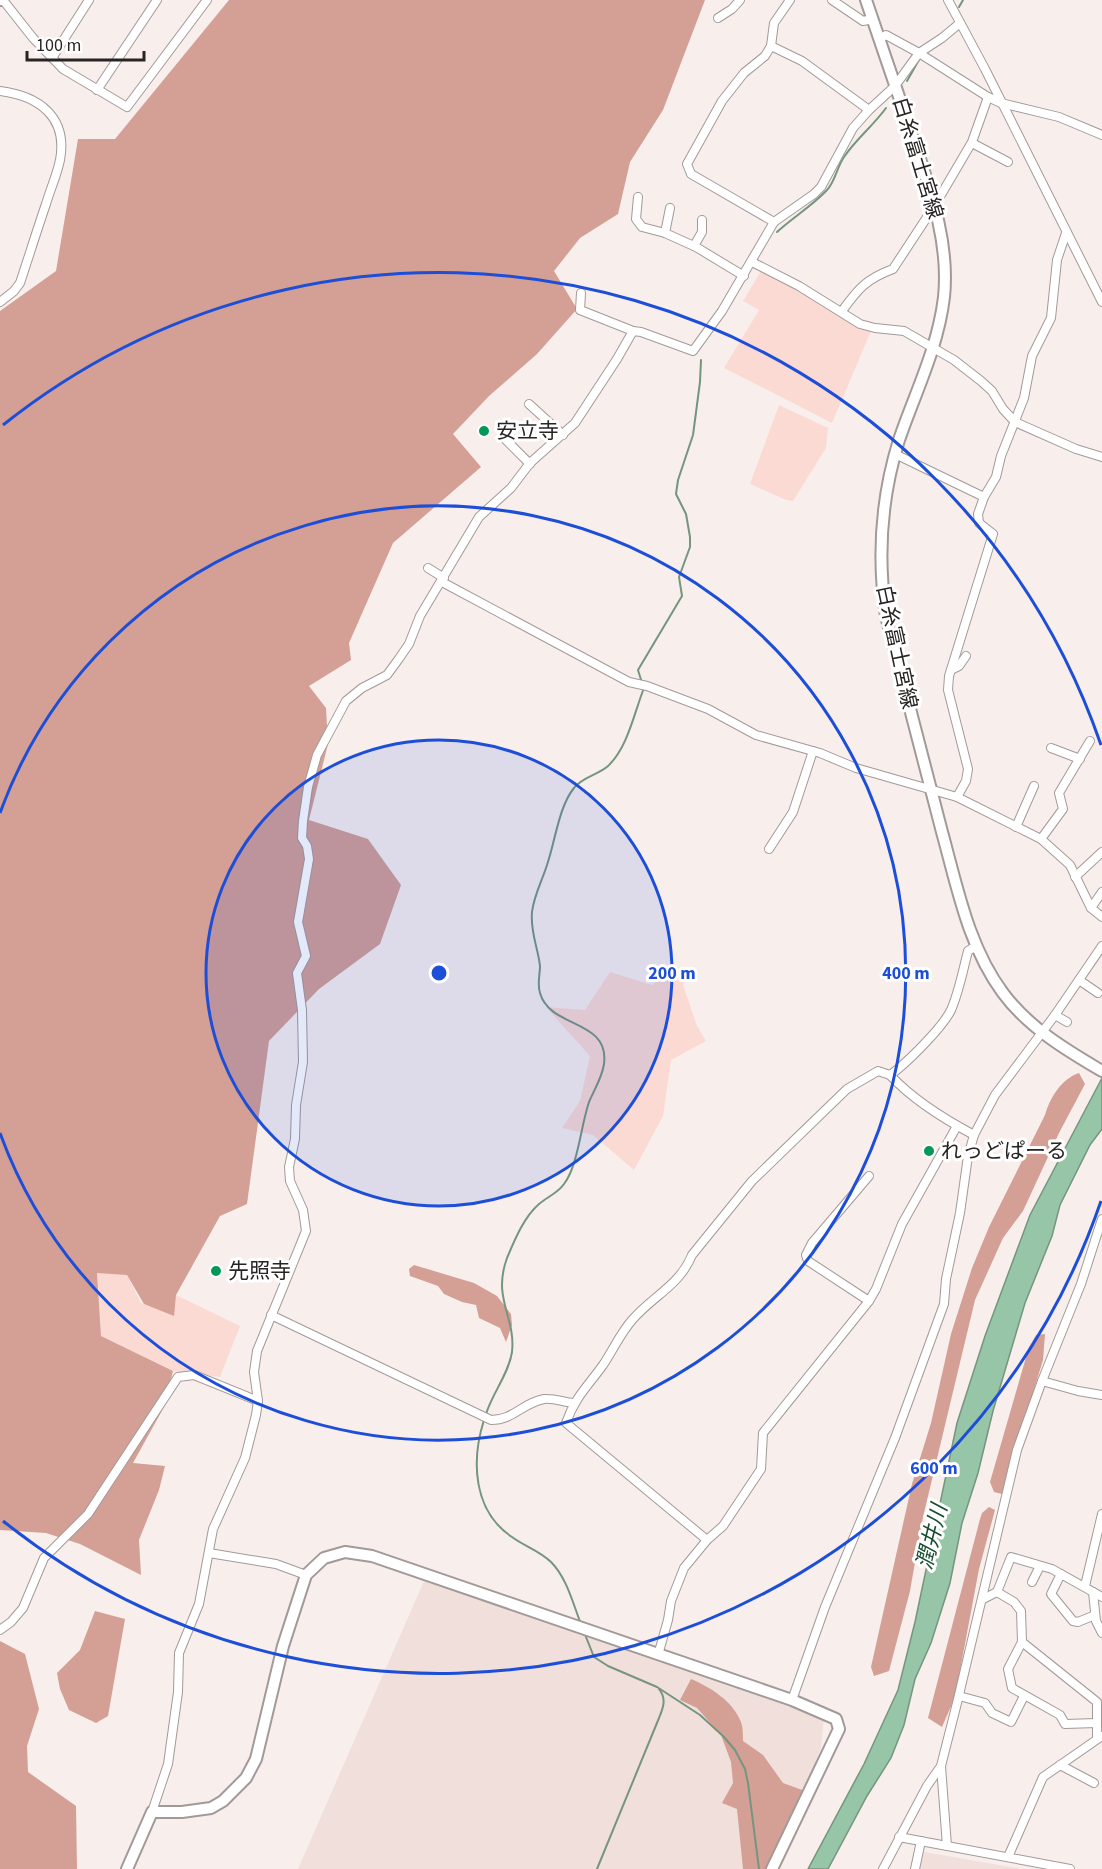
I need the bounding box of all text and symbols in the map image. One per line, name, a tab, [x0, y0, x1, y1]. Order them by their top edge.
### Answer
scale bar	[27, 24, 144, 62]
text: 100 m	[36, 33, 81, 58]
street label: 白糸富士宮線	[885, 93, 951, 223]
place label: 安立寺	[496, 416, 559, 446]
marker: 安立寺	[477, 424, 491, 438]
street label: 白糸富士宮線	[869, 582, 925, 712]
text: 200 m	[648, 961, 696, 986]
text: 400 m	[882, 961, 930, 986]
centre of rings	[429, 963, 449, 983]
place label: れっどぱーる	[941, 1136, 1067, 1166]
marker: れっどぱーる	[922, 1144, 936, 1158]
place label: 先照寺	[228, 1256, 291, 1286]
marker: 先照寺	[209, 1264, 223, 1278]
text: 600 m	[910, 1456, 958, 1481]
water label: 潤井川	[908, 1499, 956, 1573]

